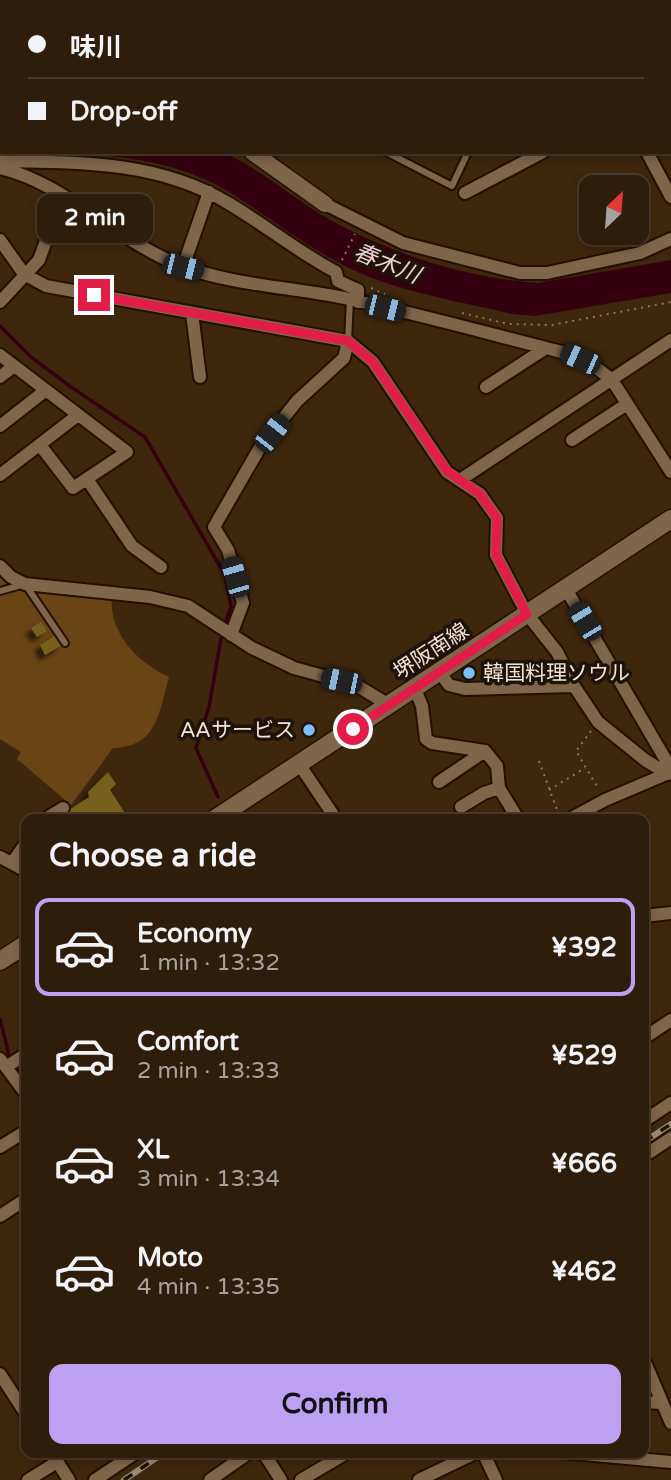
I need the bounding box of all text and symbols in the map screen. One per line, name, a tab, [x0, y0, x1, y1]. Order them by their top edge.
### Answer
text: 味川	[70, 32, 122, 63]
text: Drop-off	[70, 96, 177, 127]
north arrow	[579, 175, 649, 245]
map controls	[579, 175, 649, 245]
callout: 2 min	[36, 194, 152, 243]
text: 2 min	[64, 204, 126, 232]
water label: 春木川	[349, 238, 427, 291]
car	[161, 252, 206, 282]
route end	[78, 279, 110, 311]
car	[363, 293, 408, 323]
car	[557, 341, 604, 377]
car	[251, 410, 294, 456]
car	[220, 554, 251, 600]
car	[566, 598, 605, 644]
street label: 堺阪南線	[389, 618, 473, 685]
place label: 韓国料理ソウル	[483, 661, 630, 686]
marker: 韓国料理ソウル	[461, 665, 477, 681]
car	[319, 666, 364, 696]
route start	[337, 713, 369, 745]
place label: AAサービス	[180, 718, 295, 743]
marker: AAサービス	[301, 722, 317, 738]
text: Choose a ride	[49, 837, 256, 875]
icon: car	[53, 916, 116, 979]
text: Economy	[137, 918, 252, 949]
text: ¥392	[551, 932, 617, 963]
text: 1 min · 13:32	[137, 949, 280, 977]
icon: car	[53, 1024, 116, 1087]
text: Comfort	[137, 1026, 239, 1057]
text: ¥529	[551, 1040, 617, 1071]
text: 2 min · 13:33	[137, 1057, 280, 1085]
icon: car	[53, 1132, 116, 1195]
text: XL	[137, 1134, 169, 1165]
text: ¥666	[551, 1148, 617, 1179]
text: 3 min · 13:34	[137, 1165, 280, 1193]
icon: car	[53, 1240, 116, 1303]
text: Moto	[137, 1242, 203, 1273]
text: ¥462	[551, 1256, 617, 1287]
text: 4 min · 13:35	[137, 1273, 280, 1301]
button: Confirm	[49, 1364, 621, 1444]

